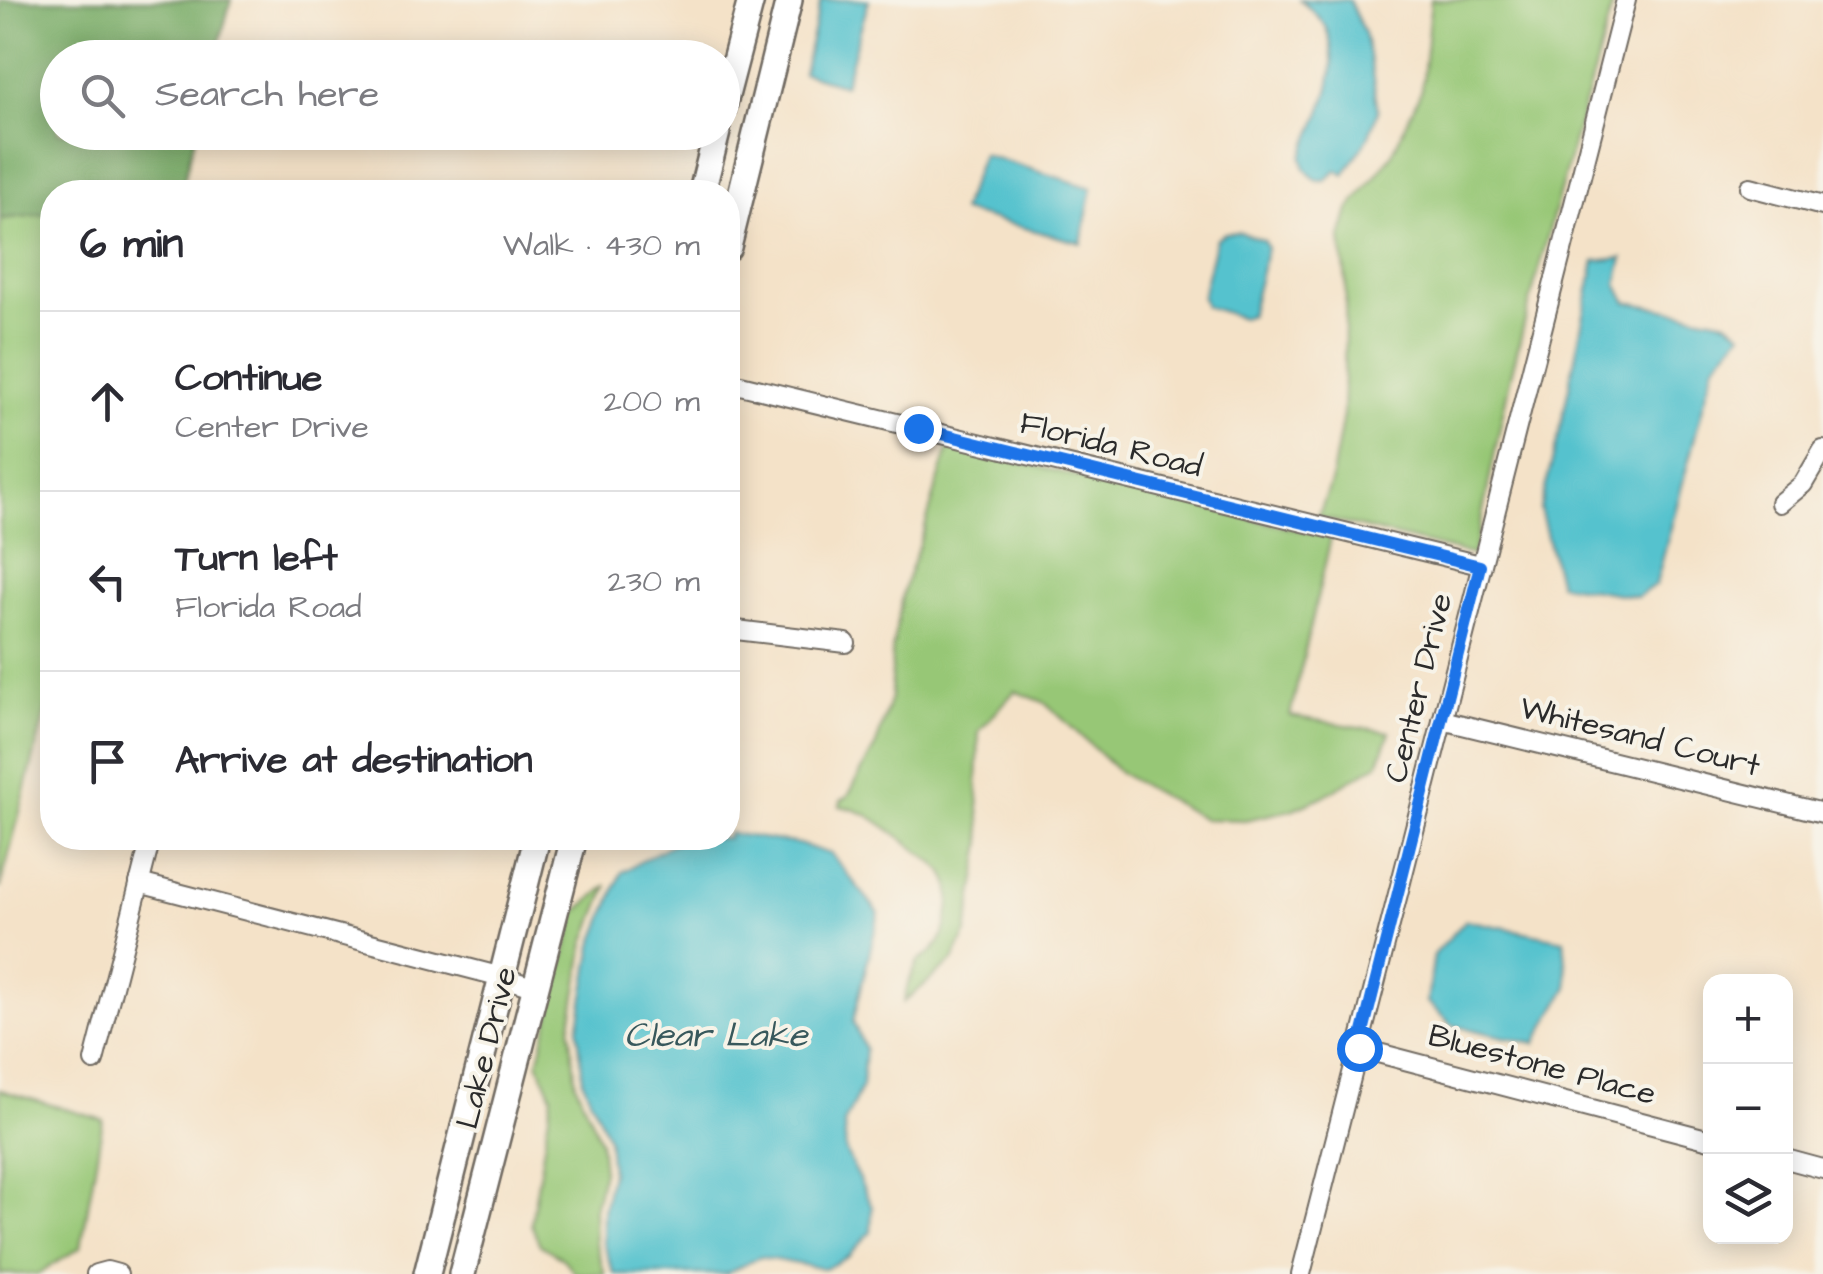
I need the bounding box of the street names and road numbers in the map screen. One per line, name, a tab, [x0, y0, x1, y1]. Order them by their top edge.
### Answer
street label: Florida Road	[1015, 401, 1207, 489]
street label: Center Drive	[1374, 589, 1464, 787]
street label: Whitesand Court	[1515, 685, 1765, 789]
street label: Lake Drive	[445, 962, 529, 1134]
street label: Bluestone Place	[1423, 1013, 1661, 1117]

